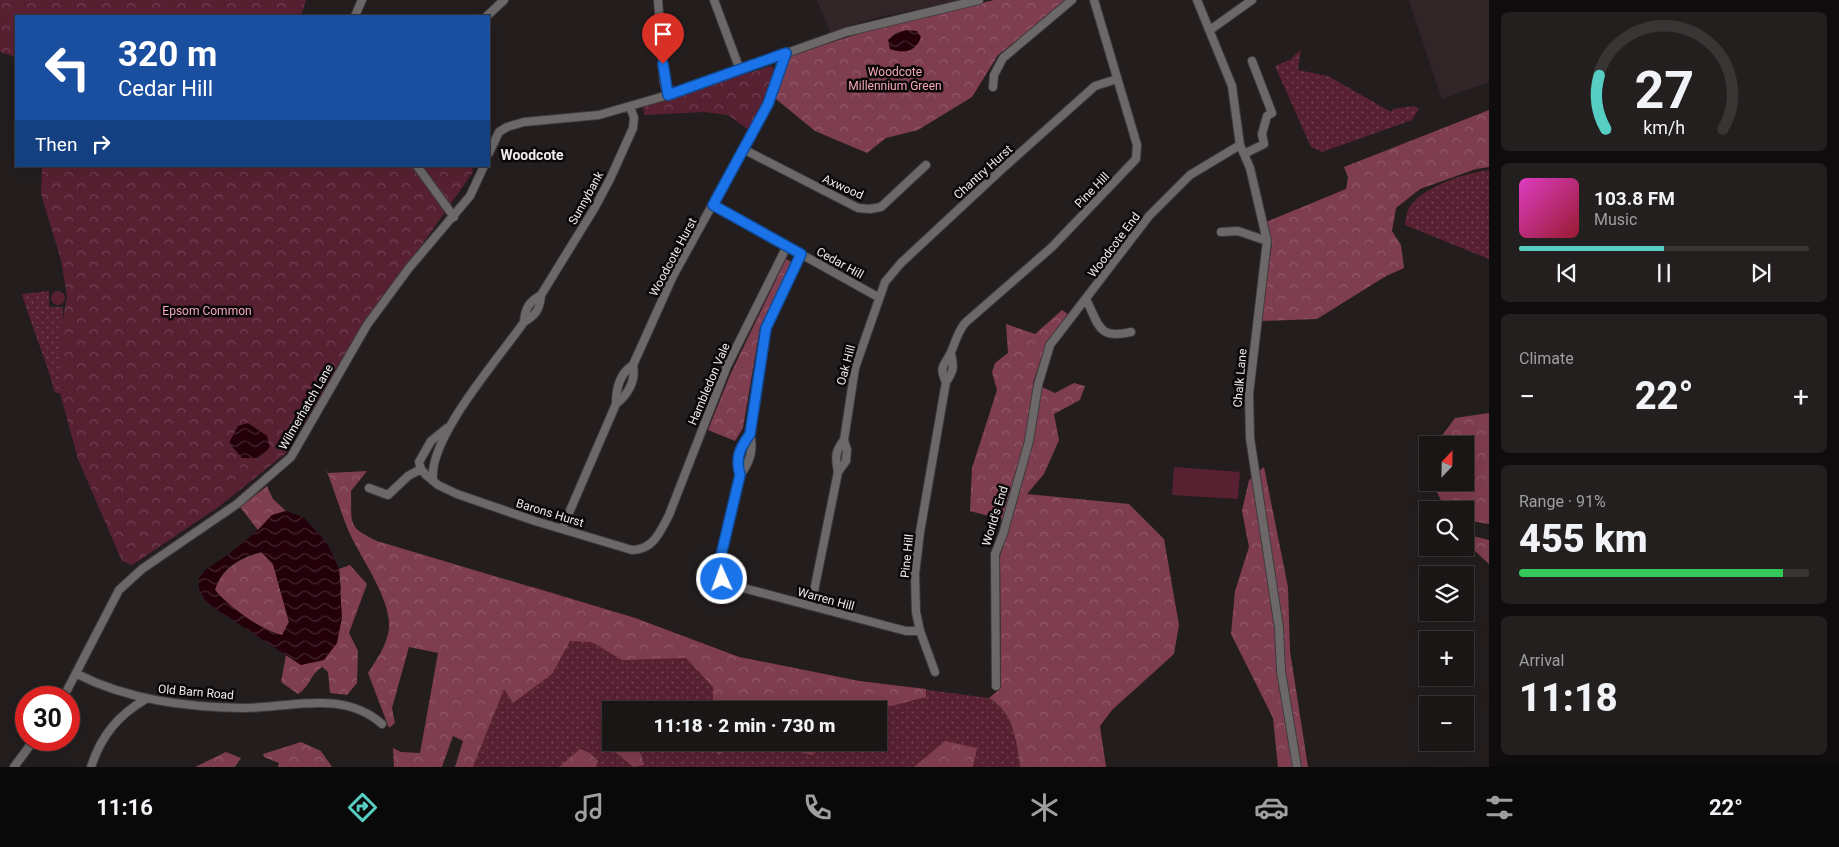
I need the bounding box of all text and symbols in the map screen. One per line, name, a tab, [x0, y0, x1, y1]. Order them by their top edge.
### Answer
pin	[642, 13, 684, 64]
icon: arrive	[649, 20, 677, 48]
text: 320 m	[118, 34, 217, 75]
icon: left	[35, 35, 100, 100]
text: 27	[1634, 60, 1694, 121]
park label: Woodcote Millennium Green	[848, 65, 942, 93]
text: Cedar Hill	[118, 76, 213, 101]
text: km/h	[1643, 117, 1685, 138]
icon: right	[87, 130, 115, 158]
text: Then	[35, 133, 77, 156]
street label: Chantry Hurst	[951, 142, 1015, 202]
district label: Woodcote	[500, 147, 564, 163]
street label: Sunnybank	[566, 168, 607, 227]
street label: Pine Hill	[1072, 169, 1112, 211]
street label: Axwood	[820, 172, 866, 202]
text: 103.8 FM	[1594, 187, 1675, 210]
street label: Woodcote End	[1085, 210, 1143, 280]
text: Music	[1594, 210, 1637, 229]
street label: Woodcote Hurst	[646, 215, 700, 299]
street label: Cedar Hill	[814, 244, 866, 282]
icon: previous	[1553, 259, 1581, 287]
icon: pause	[1650, 259, 1678, 287]
icon: next	[1747, 259, 1775, 287]
park label: Epsom Common	[162, 304, 252, 318]
street label: Hambledon Vale	[685, 341, 733, 427]
street label: Oak Hill	[834, 343, 858, 387]
street label: Chalk Lane	[1230, 348, 1250, 408]
text: Climate	[1519, 349, 1574, 368]
street label: Wilmerhatch Lane	[276, 362, 336, 452]
text: 22°	[1635, 374, 1693, 418]
text: −	[1519, 380, 1535, 413]
text: +	[1793, 380, 1809, 413]
north arrow	[1419, 436, 1474, 491]
map controls	[1419, 436, 1474, 751]
street label: World's End	[979, 484, 1011, 548]
text: Range · 91%	[1519, 492, 1606, 511]
street label: Barons Hurst	[514, 496, 586, 530]
button: search	[1419, 501, 1474, 556]
text: 455 km	[1519, 517, 1648, 561]
street label: Pine Hill	[898, 533, 916, 579]
position arrow	[695, 552, 747, 604]
button: layers	[1419, 566, 1474, 621]
street label: Warren Hill	[796, 585, 856, 613]
button: +	[1419, 631, 1474, 686]
text: Arrival	[1519, 651, 1564, 670]
text: 11:18	[1519, 676, 1618, 720]
street label: Old Barn Road	[157, 682, 235, 702]
speed limit sign: 30	[15, 686, 80, 751]
button: −	[1419, 696, 1474, 751]
text: 11:18 · 2 min · 730 m	[653, 714, 836, 737]
icon: directions	[345, 790, 380, 825]
icon: music	[572, 790, 607, 825]
icon: phone	[800, 790, 835, 825]
icon: climate	[1027, 790, 1062, 825]
icon: car	[1254, 790, 1289, 825]
icon: filters	[1482, 790, 1517, 825]
text: 11:16	[96, 795, 153, 820]
text: 22°	[1709, 795, 1743, 820]

